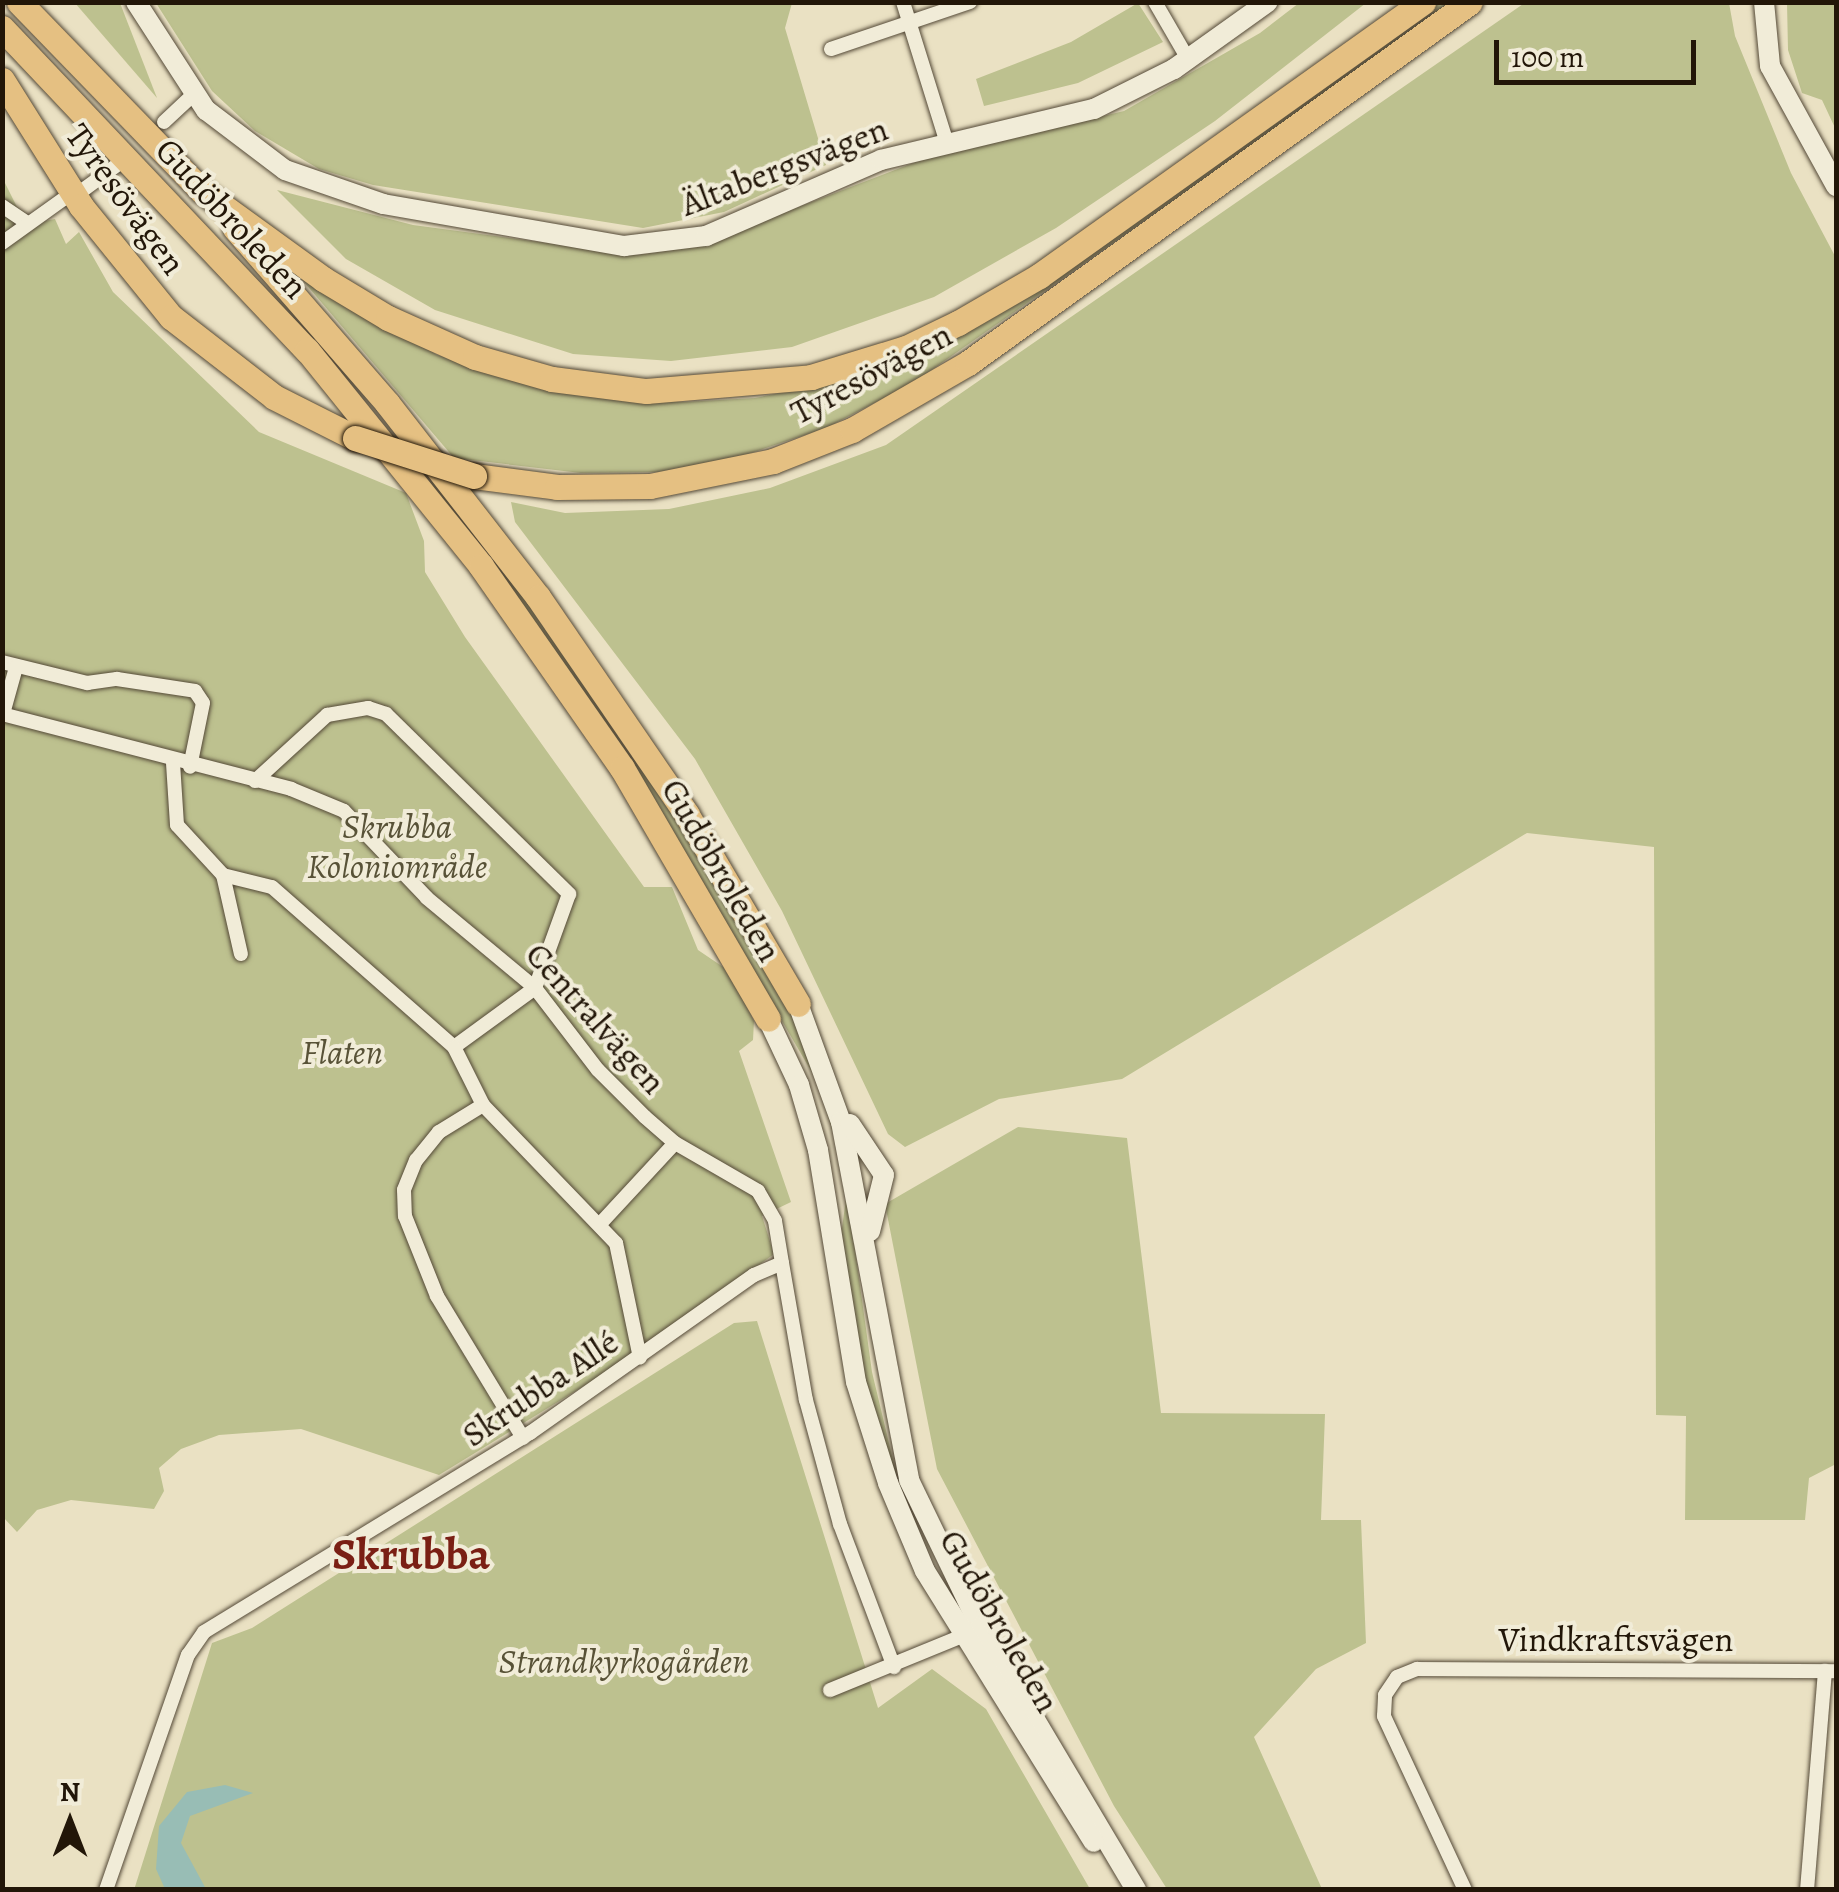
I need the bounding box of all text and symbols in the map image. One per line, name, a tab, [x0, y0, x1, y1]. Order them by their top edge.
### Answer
scale bar	[1499, 20, 1702, 82]
text: 100 m	[1511, 37, 1584, 77]
street label: Ältabergsvägen	[675, 107, 893, 225]
street label: Tyresövägen	[57, 115, 195, 283]
street label: Gudöbroleden	[147, 129, 317, 307]
street label: Tyresövägen	[783, 313, 959, 433]
street label: Gudöbroleden	[653, 771, 791, 969]
park label: Skrubba Koloniområde	[307, 805, 487, 887]
street label: Centralvägen	[517, 934, 675, 1102]
park label: Flaten	[301, 1031, 383, 1073]
street label: Skrubba Allé	[454, 1320, 626, 1456]
street label: Gudöbroleden	[931, 1522, 1069, 1720]
district label: Skrubba	[332, 1528, 490, 1582]
street label: Vindkraftsvägen	[1498, 1618, 1734, 1660]
park label: Strandkyrkogården	[499, 1640, 749, 1682]
north arrow	[20, 1772, 120, 1872]
text: N	[60, 1773, 80, 1811]

